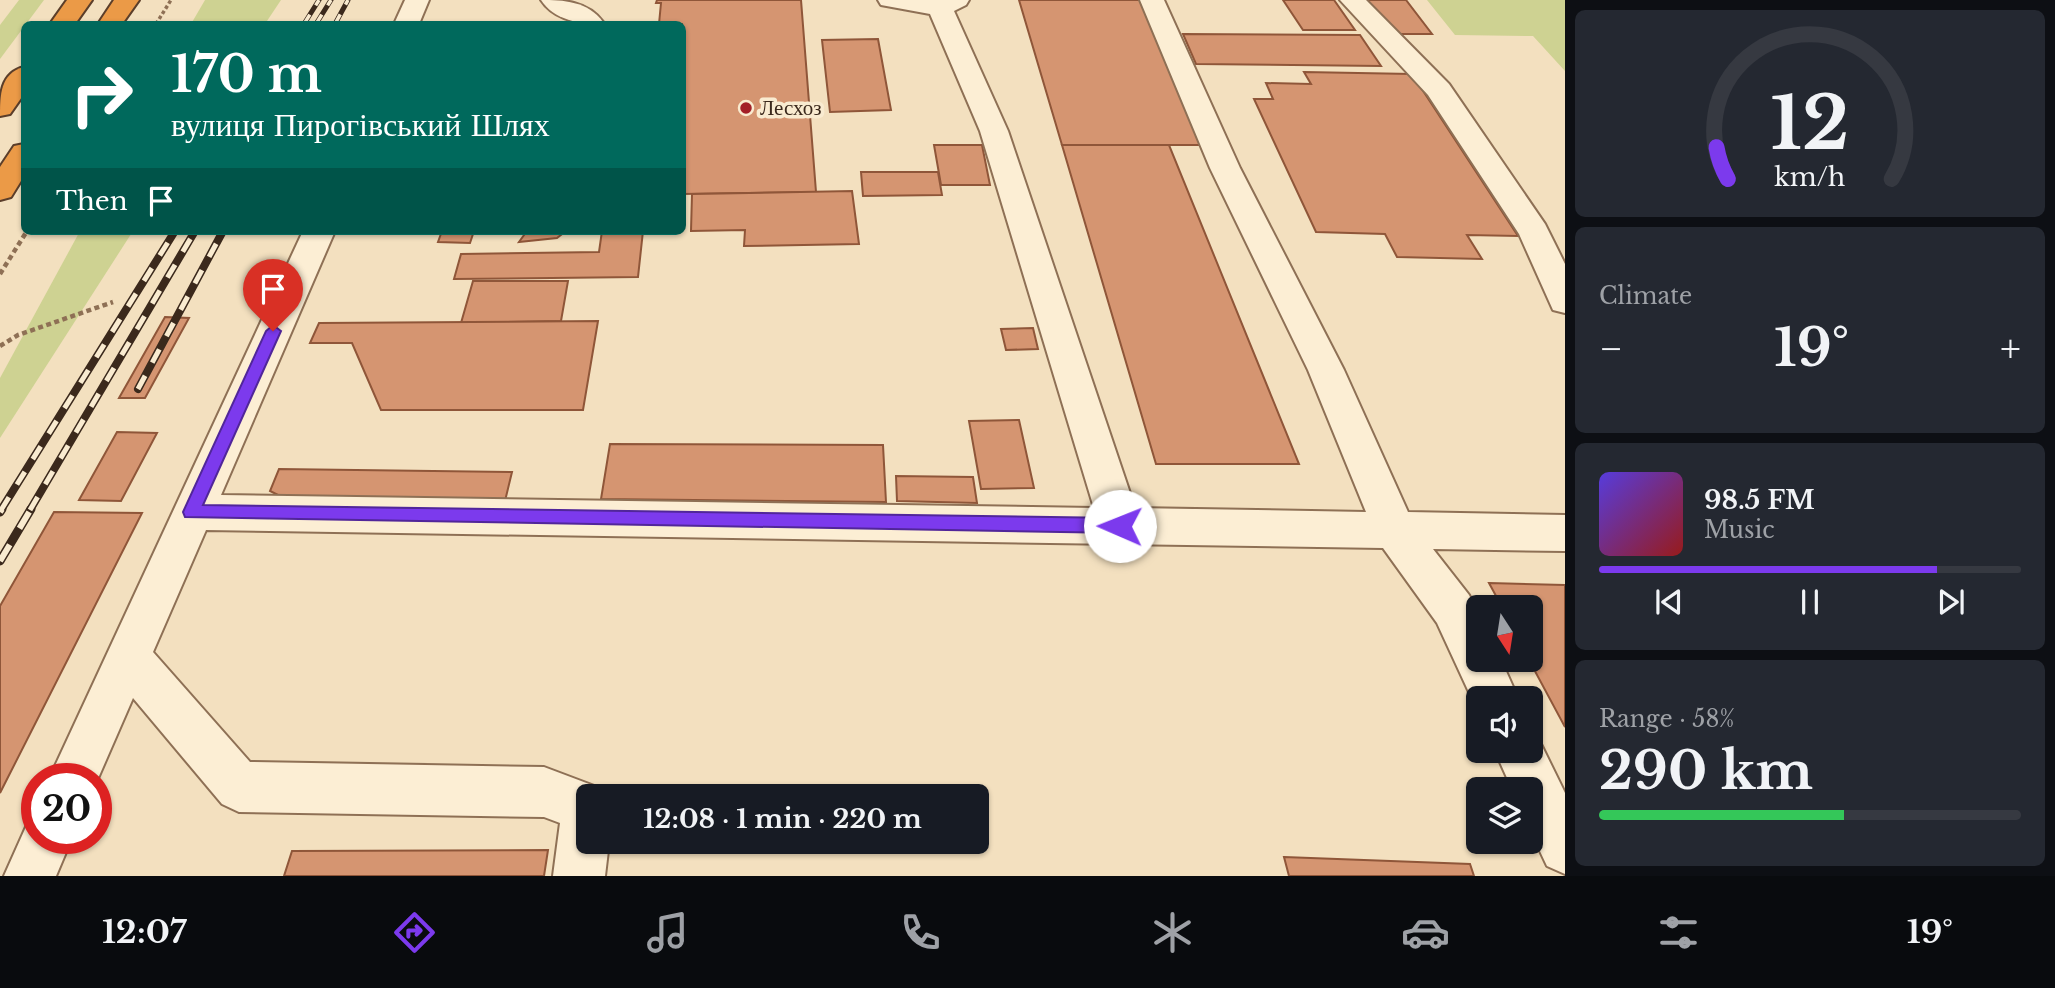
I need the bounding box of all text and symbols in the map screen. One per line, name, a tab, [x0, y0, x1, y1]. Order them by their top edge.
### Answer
text: 170 m	[171, 44, 322, 105]
icon: right	[56, 49, 147, 140]
text: 12	[1770, 79, 1850, 170]
place label: Лесхоз	[760, 95, 821, 121]
marker: Лесхоз	[738, 100, 754, 116]
text: вулиця Пирогівський Шлях	[171, 105, 550, 145]
text: km/h	[1775, 162, 1845, 193]
icon: arrive	[142, 182, 180, 220]
text: Then	[56, 185, 128, 217]
pin	[243, 259, 303, 331]
icon: arrive	[254, 270, 292, 308]
text: Climate	[1599, 282, 1692, 310]
text: 19°	[1774, 316, 1849, 380]
text: −	[1599, 325, 1623, 372]
text: +	[2000, 325, 2021, 372]
text: 98.5 FM	[1704, 484, 1815, 516]
position arrow	[1083, 489, 1157, 563]
text: Music	[1704, 516, 1775, 544]
icon: previous	[1650, 583, 1688, 621]
icon: pause	[1791, 583, 1829, 621]
icon: next	[1932, 583, 1970, 621]
north arrow	[1466, 595, 1544, 672]
map controls	[1466, 595, 1543, 854]
button: sound	[1466, 686, 1543, 763]
text: Range · 58%	[1599, 705, 1735, 733]
text: 290 km	[1599, 739, 1813, 803]
speed limit sign: 20	[21, 763, 112, 854]
button: layers	[1466, 777, 1543, 854]
text: 12:08 · 1 min · 220 m	[643, 803, 922, 835]
icon: directions	[390, 908, 439, 957]
icon: music	[643, 908, 692, 957]
icon: phone	[896, 908, 945, 957]
icon: climate	[1148, 908, 1197, 957]
icon: car	[1401, 908, 1450, 957]
icon: filters	[1654, 908, 1703, 957]
text: 12:07	[102, 912, 186, 952]
text: 19°	[1907, 912, 1953, 952]

